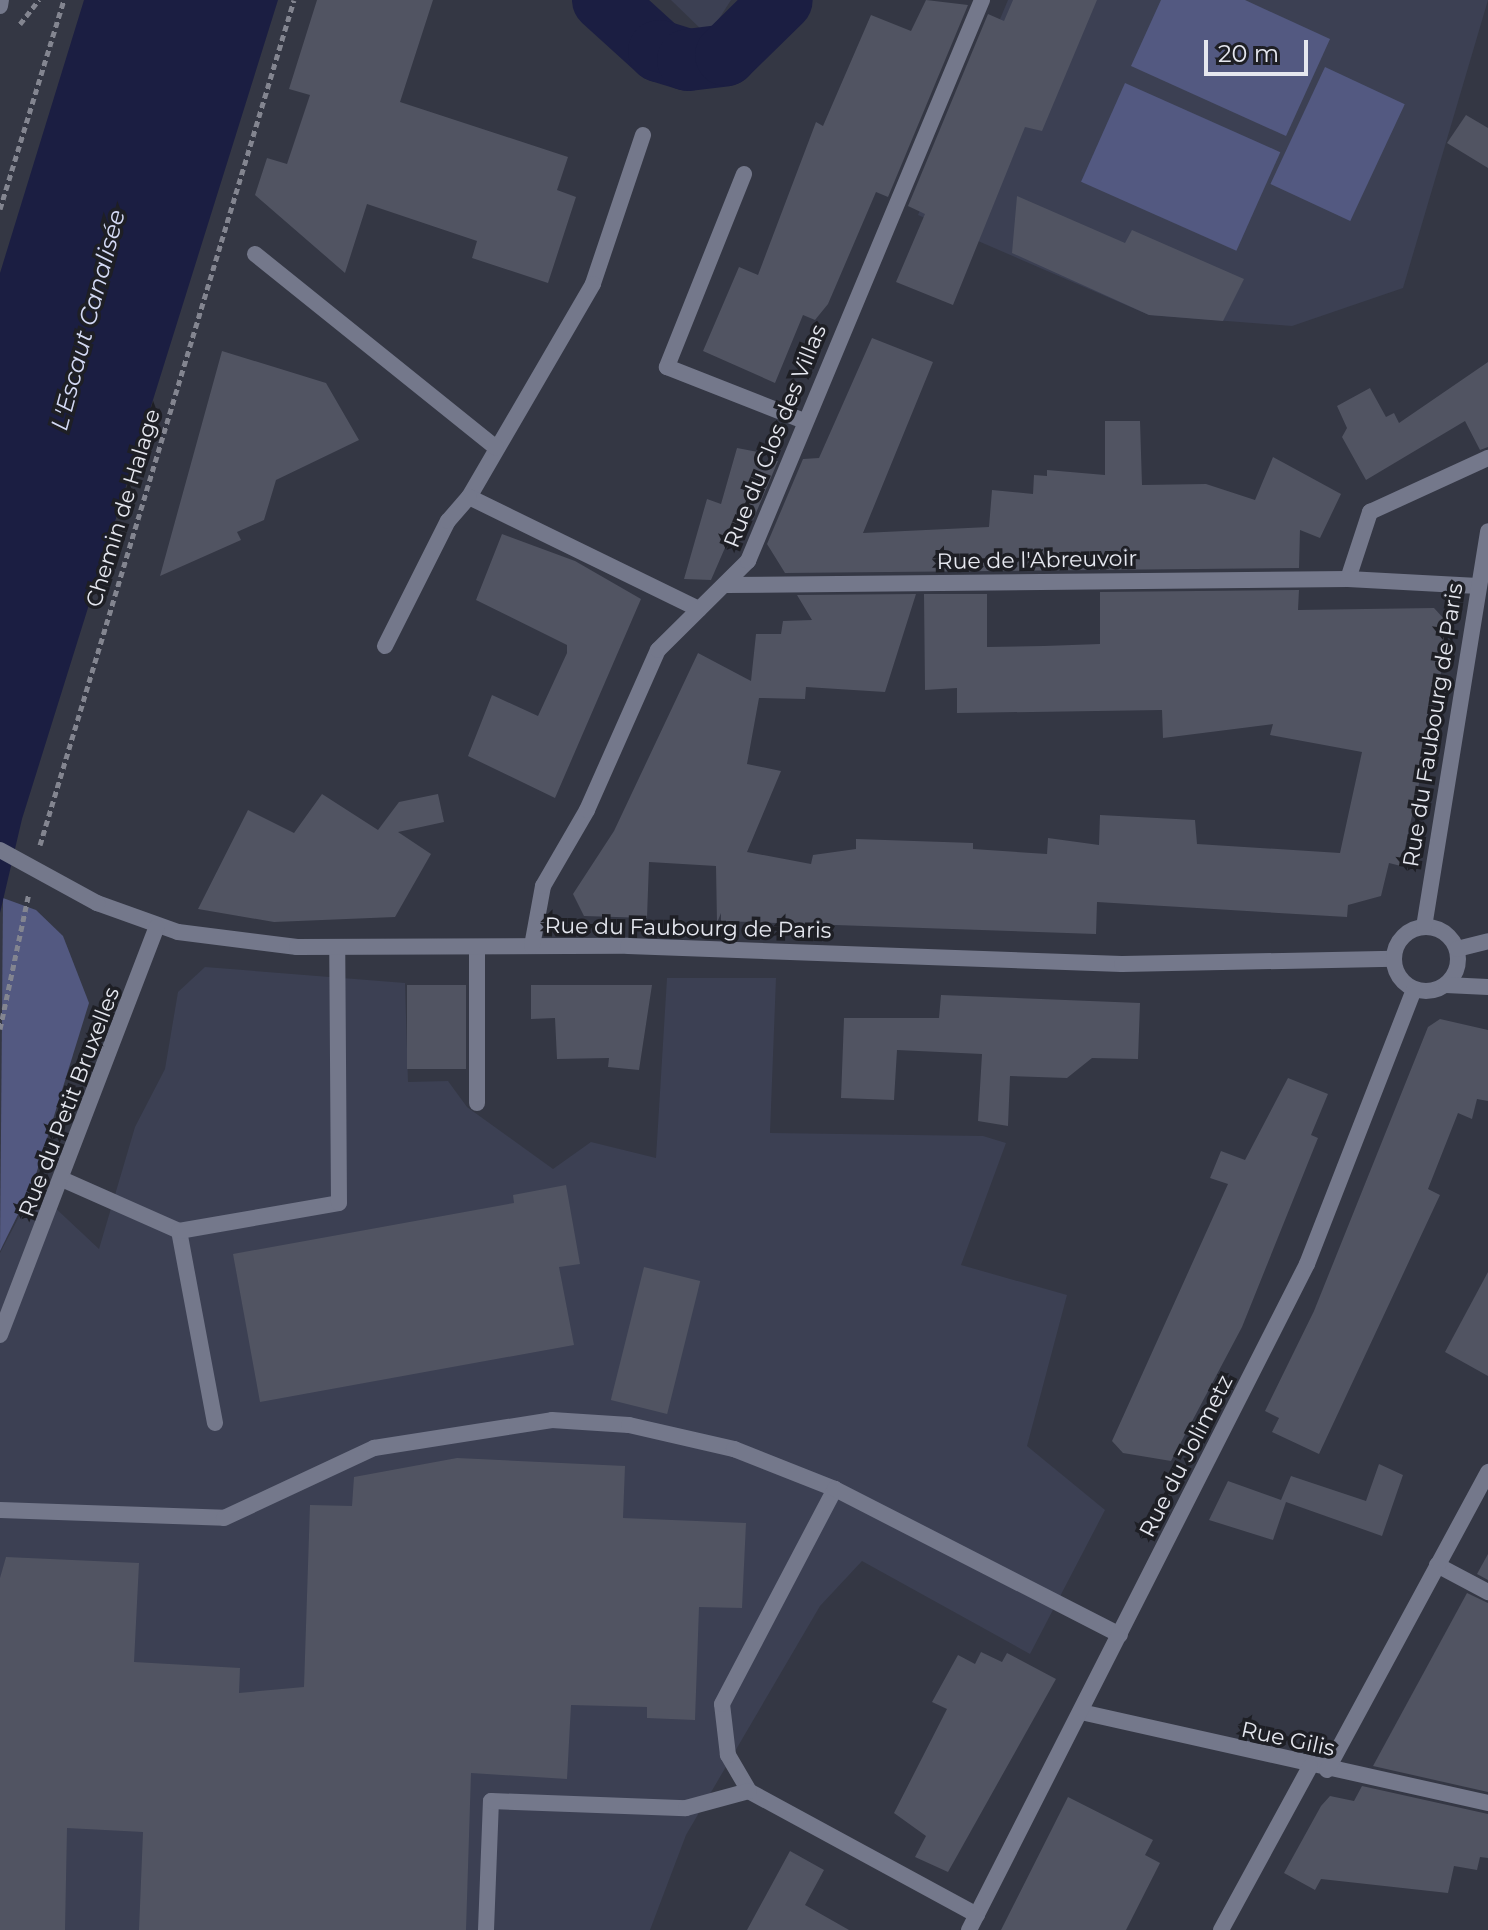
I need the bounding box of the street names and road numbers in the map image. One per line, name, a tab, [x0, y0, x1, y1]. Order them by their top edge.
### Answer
street label: Rue du Clos des Villas	[718, 321, 832, 551]
street label: Chemin de Halage	[80, 406, 166, 610]
street label: Rue de l'Abreuvoir	[937, 545, 1137, 575]
street label: Rue du Faubourg de Paris	[1398, 581, 1468, 869]
street label: Rue du Faubourg de Paris	[544, 912, 832, 944]
street label: Rue du Petit Bruxelles	[13, 983, 125, 1221]
street label: Rue du Jolimetz	[1134, 1370, 1238, 1542]
street label: Rue Gilis	[1239, 1716, 1337, 1762]

